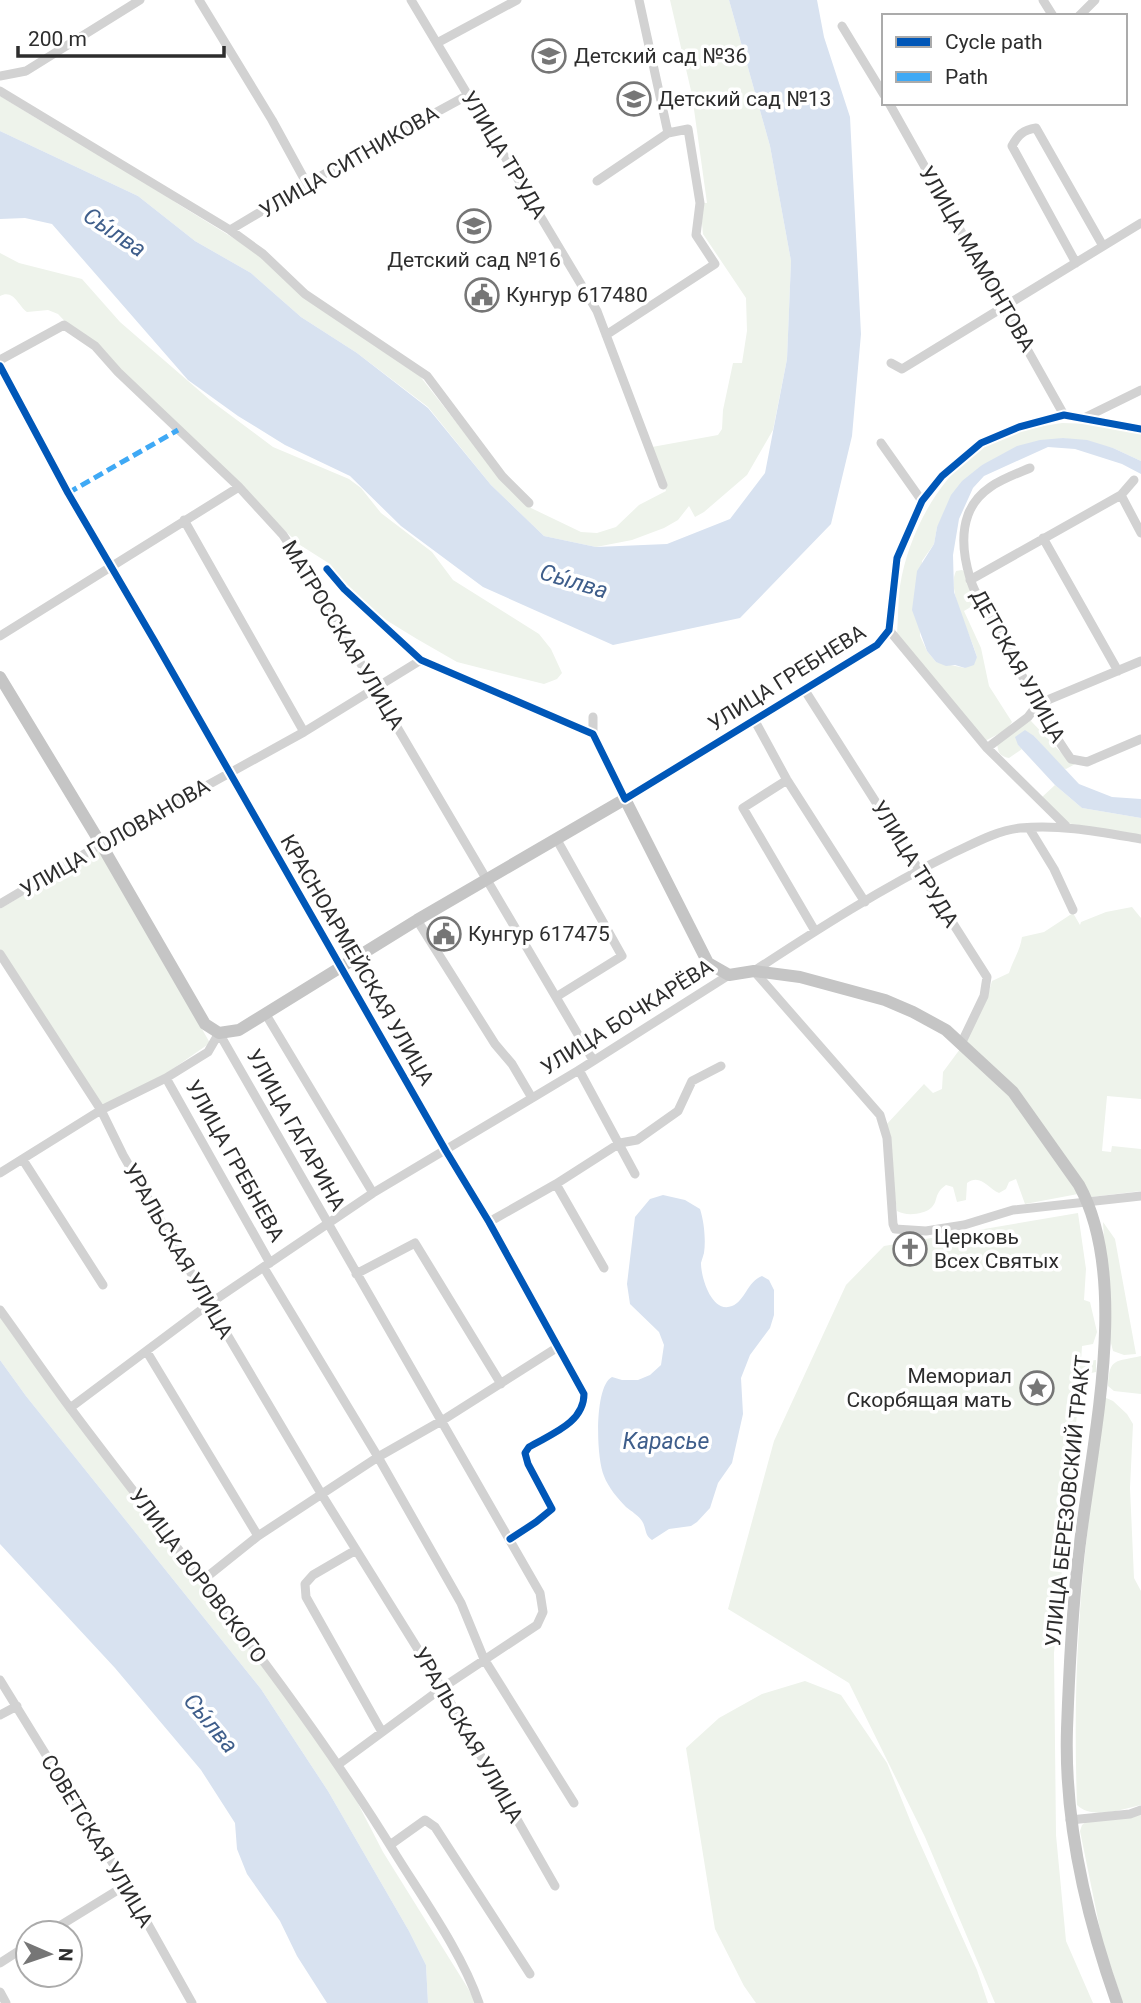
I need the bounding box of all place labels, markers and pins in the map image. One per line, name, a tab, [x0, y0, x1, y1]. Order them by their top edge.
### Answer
school or university icon: Детский сад №36	[530, 37, 568, 75]
place label: Детский сад №36	[574, 44, 747, 68]
school or university icon: Детский сад №13	[615, 80, 653, 118]
place label: Детский сад №13	[658, 87, 831, 111]
school or university icon: Детский сад №16	[455, 207, 493, 245]
place label: Детский сад №16	[387, 248, 561, 272]
public building icon: Кунгур 617480	[463, 276, 501, 314]
place label: Кунгур 617480	[506, 283, 648, 307]
public building icon: Кунгур 617475	[425, 915, 463, 953]
place label: Кунгур 617475	[468, 922, 610, 946]
place label: Церковь Всех Святых	[934, 1225, 1059, 1273]
church icon: Церковь Всех Святых	[891, 1230, 929, 1268]
place label: Мемориал Скорбящая мать	[846, 1364, 1012, 1412]
place icon: Мемориал Скорбящая мать	[1018, 1369, 1056, 1407]

